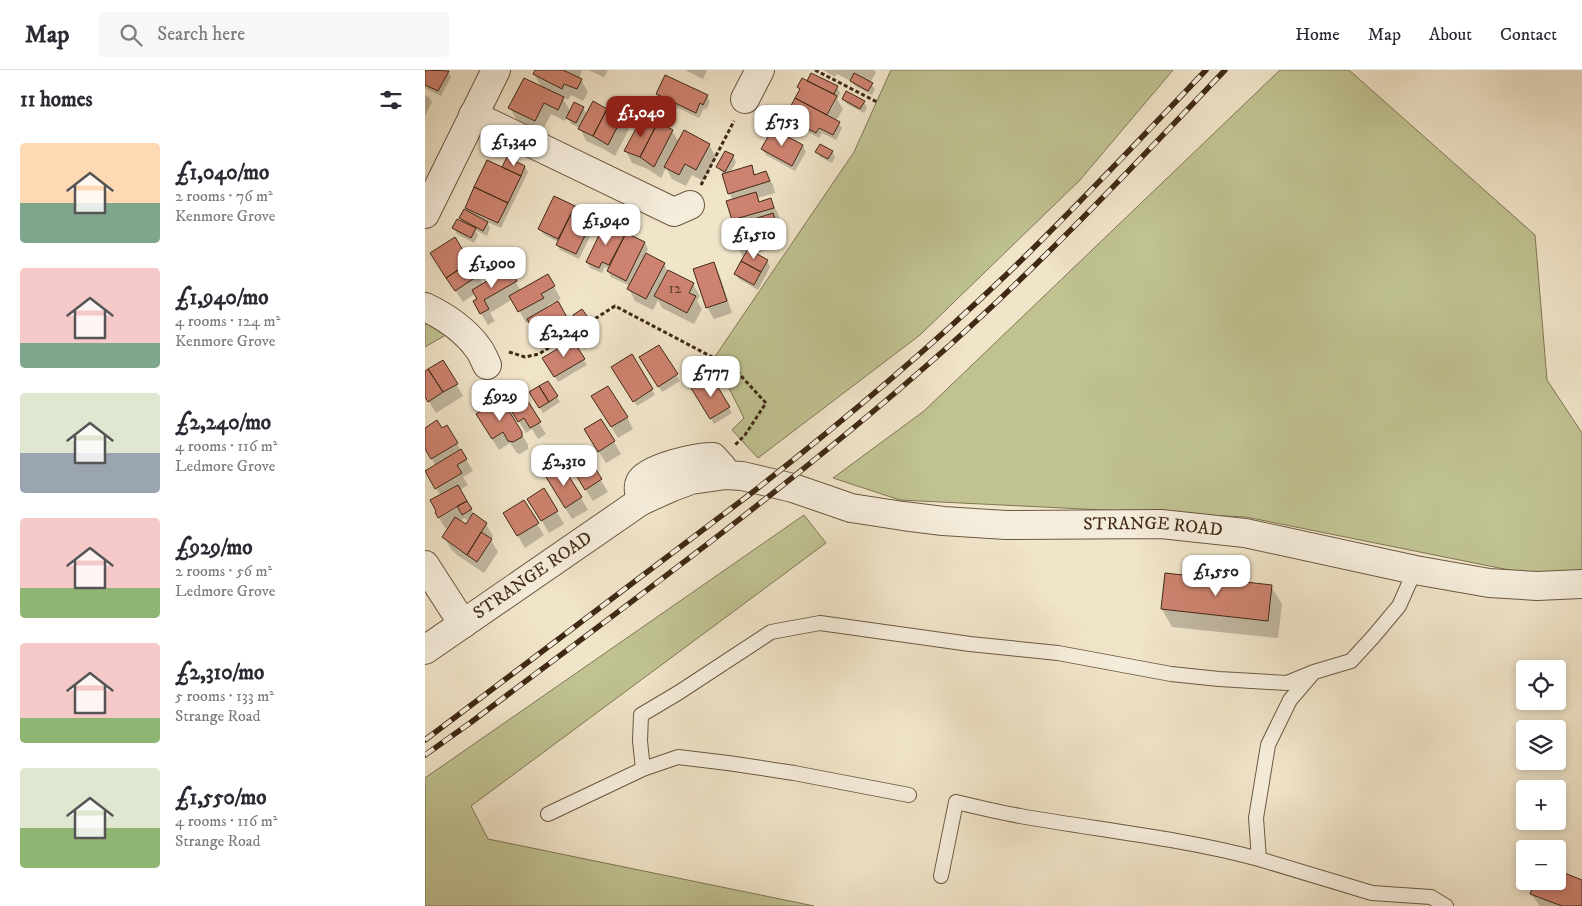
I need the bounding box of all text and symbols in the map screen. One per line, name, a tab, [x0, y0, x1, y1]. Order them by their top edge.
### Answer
search box	[99, 12, 449, 57]
text: Map	[25, 20, 69, 50]
icon: search	[117, 21, 145, 49]
text: Search here	[157, 23, 245, 46]
text: Home	[1295, 24, 1340, 46]
text: Map	[1368, 24, 1401, 46]
text: About	[1429, 24, 1472, 46]
text: Contact	[1500, 24, 1557, 46]
icon: filters	[377, 86, 405, 114]
text: 11 homes	[20, 87, 93, 113]
pin: £1,040	[600, 96, 682, 138]
text: £1,040	[617, 102, 665, 122]
pin: £753	[752, 104, 812, 147]
text: £753	[765, 111, 799, 131]
pin: £1,340	[473, 124, 555, 167]
text: £1,340	[491, 131, 537, 151]
text: £1,040/mo	[175, 160, 269, 186]
icon: home	[60, 163, 120, 223]
text: 2 rooms · 76 m²	[175, 186, 273, 206]
pin: £1,940	[565, 204, 647, 246]
text: Kenmore Grove	[175, 206, 275, 226]
text: £1,940	[582, 210, 630, 230]
pin: £1,510	[713, 218, 795, 260]
text: £1,510	[732, 224, 776, 244]
pin: £1,900	[451, 246, 533, 289]
text: £1,900	[469, 253, 515, 273]
house number: 12	[669, 279, 682, 298]
text: £1,940/mo	[175, 285, 268, 311]
icon: home	[60, 288, 120, 348]
text: 4 rooms · 124 m²	[175, 311, 280, 331]
pin: £2,240	[523, 316, 605, 358]
text: £2,240	[539, 322, 589, 342]
text: Kenmore Grove	[175, 331, 275, 351]
pin: £777	[681, 356, 741, 398]
text: £777	[693, 362, 729, 382]
pin: £929	[470, 380, 530, 422]
text: £929	[483, 386, 517, 406]
text: £2,240/mo	[175, 410, 271, 436]
icon: home	[60, 413, 120, 473]
text: 4 rooms · 116 m²	[175, 436, 277, 456]
pin: £2,310	[523, 444, 605, 487]
text: £2,310	[542, 451, 586, 471]
text: Ledmore Grove	[175, 456, 275, 476]
street label: STRANGE ROAD	[1083, 513, 1224, 542]
street label: STRANGE ROAD	[469, 527, 597, 624]
text: £929/mo	[175, 535, 252, 561]
icon: home	[60, 538, 120, 598]
pin: £1,550	[1175, 554, 1257, 597]
text: 2 rooms · 56 m²	[175, 561, 272, 581]
text: £1,550	[1193, 561, 1239, 581]
text: Ledmore Grove	[175, 581, 275, 601]
text: £2,310/mo	[175, 660, 264, 686]
map controls	[1516, 660, 1566, 890]
button: locate	[1516, 660, 1566, 710]
icon: home	[60, 663, 120, 723]
text: 5 rooms · 133 m²	[175, 686, 274, 706]
text: Strange Road	[175, 706, 261, 726]
button: layers	[1516, 720, 1566, 770]
button: +	[1516, 780, 1566, 830]
text: £1,550/mo	[175, 785, 266, 811]
icon: home	[60, 788, 120, 848]
text: 4 rooms · 116 m²	[175, 811, 277, 831]
text: Strange Road	[175, 831, 261, 851]
button: −	[1516, 840, 1566, 890]

